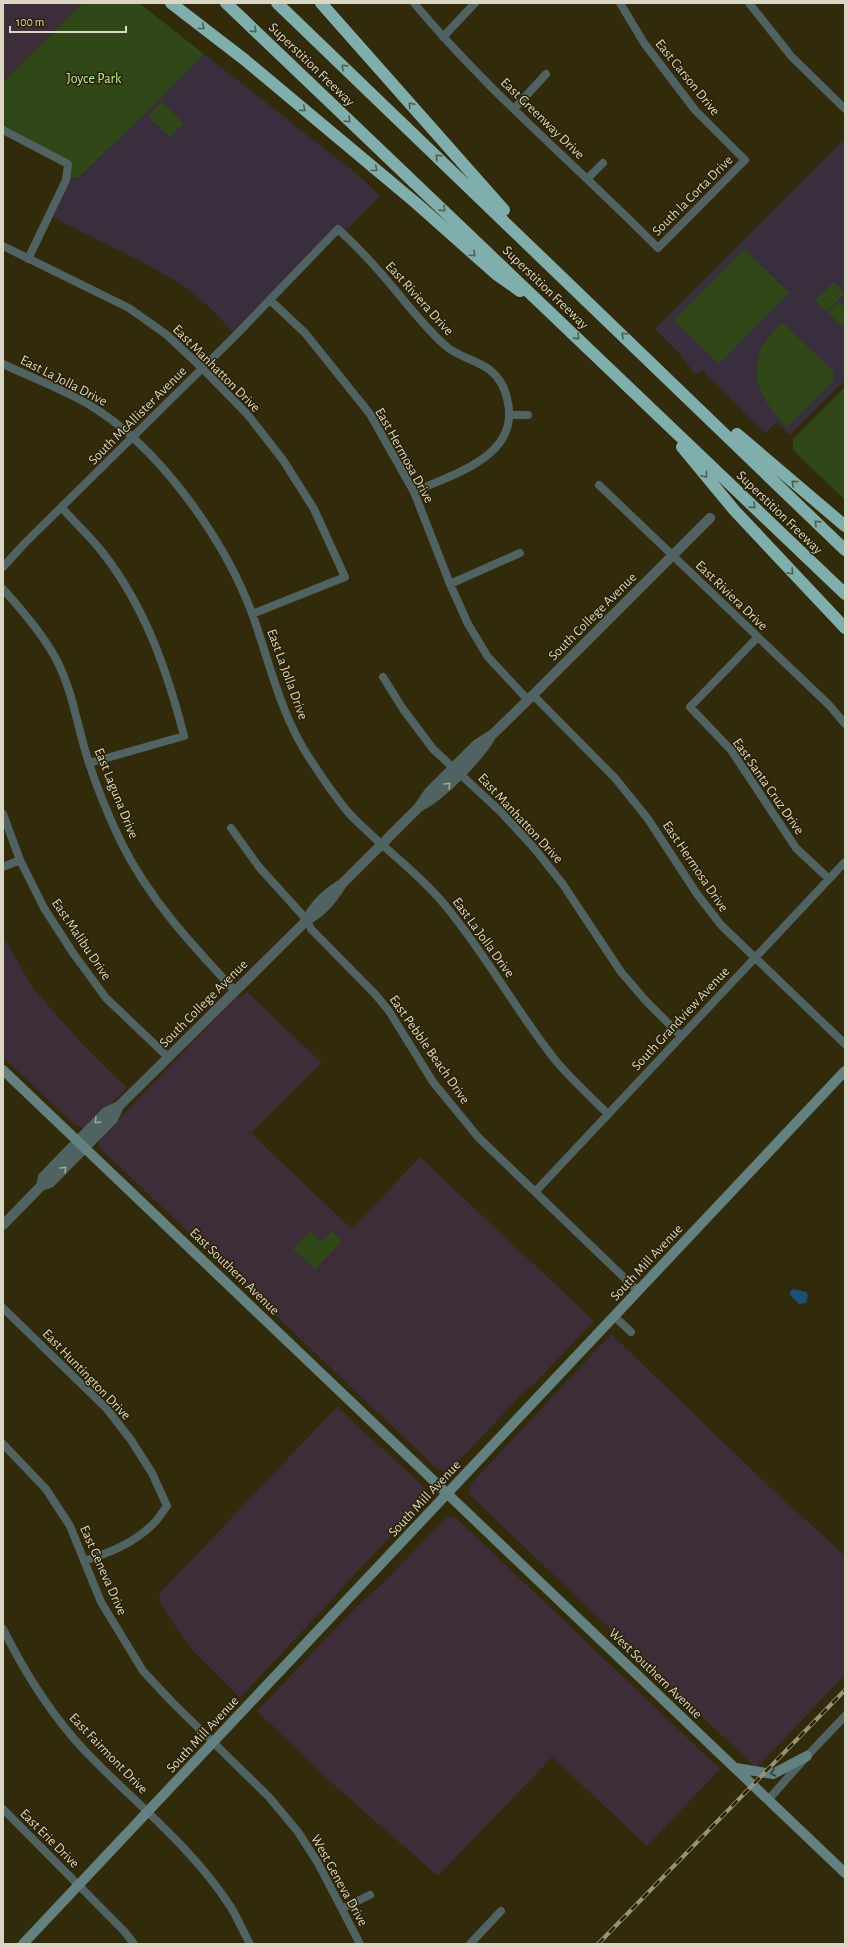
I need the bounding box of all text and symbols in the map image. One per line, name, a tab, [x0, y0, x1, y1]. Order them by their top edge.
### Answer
scale bar	[10, 8, 126, 34]
text: 100 m	[16, 16, 44, 28]
street label: Superstition Freeway	[266, 20, 357, 109]
one-way arrow	[197, 22, 204, 29]
one-way arrow	[249, 25, 257, 33]
street label: East Carson Drive	[652, 37, 722, 118]
one-way arrow	[341, 65, 349, 72]
park label: Joyce Park	[67, 72, 122, 86]
street label: East Greenway Drive	[498, 75, 587, 162]
one-way arrow	[409, 103, 416, 110]
one-way arrow	[298, 105, 305, 112]
one-way arrow	[343, 115, 351, 122]
street label: South la Corta Drive	[650, 153, 736, 239]
one-way arrow	[435, 154, 443, 162]
one-way arrow	[371, 165, 378, 172]
one-way arrow	[438, 204, 446, 212]
street label: Superstition Freeway	[500, 243, 591, 332]
one-way arrow	[468, 250, 476, 257]
street label: East Riviera Drive	[383, 259, 456, 338]
street label: East Manhatton Drive	[170, 322, 263, 415]
one-way arrow	[572, 332, 580, 340]
one-way arrow	[621, 333, 629, 340]
street label: East La Jolla Drive	[18, 353, 109, 409]
street label: South McAllister Avenue	[86, 364, 190, 468]
street label: East Hermosa Drive	[372, 406, 436, 505]
street label: Superstition Freeway	[734, 468, 825, 557]
one-way arrow	[700, 470, 707, 477]
one-way arrow	[791, 480, 799, 488]
one-way arrow	[748, 502, 756, 509]
one-way arrow	[814, 520, 822, 527]
street label: East Riviera Drive	[693, 558, 770, 633]
one-way arrow	[787, 567, 794, 575]
street label: South College Avenue	[546, 570, 639, 663]
street label: East La Jolla Drive	[264, 627, 310, 721]
street label: East Santa Cruz Drive	[730, 736, 807, 837]
street label: East Laguna Drive	[92, 746, 141, 841]
street label: East Manhatton Drive	[475, 771, 565, 866]
one-way arrow	[443, 782, 451, 790]
street label: East Hermosa Drive	[660, 819, 731, 915]
street label: East La Jolla Drive	[450, 895, 517, 980]
street label: East Malibu Drive	[49, 896, 114, 983]
street label: South College Avenue	[157, 957, 250, 1050]
street label: South Grandview Avenue	[629, 964, 732, 1073]
street label: East Pebble Beach Drive	[386, 993, 472, 1106]
one-way arrow	[94, 1116, 102, 1124]
one-way arrow	[59, 1166, 67, 1174]
street label: South Mill Avenue	[608, 1222, 686, 1304]
street label: East Southern Avenue	[187, 1226, 282, 1318]
street label: East Huntington Drive	[40, 1327, 133, 1423]
street label: South Mill Avenue	[386, 1458, 464, 1540]
street label: East Geneva Drive	[77, 1523, 129, 1617]
street label: West Southern Avenue	[606, 1626, 705, 1722]
street label: South Mill Avenue	[164, 1694, 242, 1776]
street label: East Fairmont Drive	[66, 1711, 150, 1797]
one-way arrow	[770, 1768, 776, 1777]
street label: East Erie Drive	[17, 1806, 82, 1871]
street label: West Geneva Drive	[308, 1832, 370, 1929]

